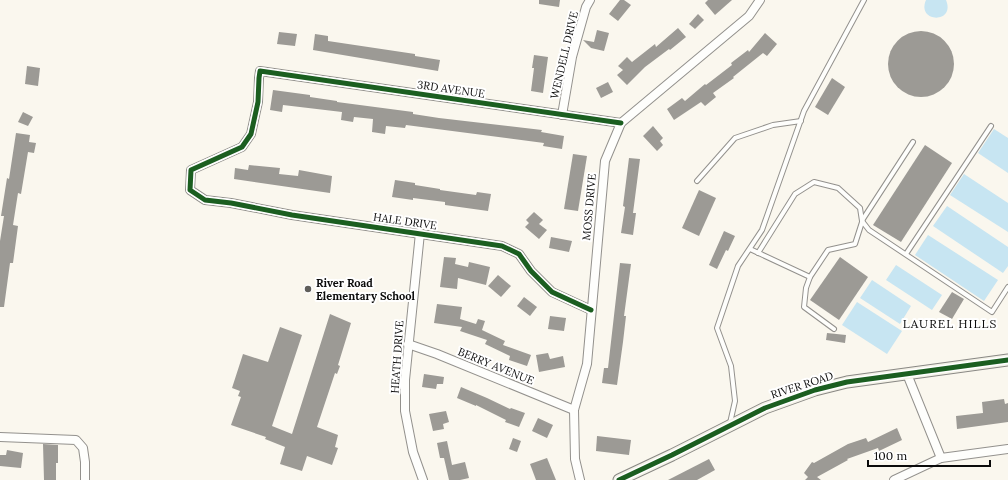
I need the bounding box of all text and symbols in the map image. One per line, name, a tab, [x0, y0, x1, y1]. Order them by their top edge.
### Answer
street label: WENDELL DRIVE	[547, 10, 581, 100]
street label: 3RD AVENUE	[416, 77, 486, 101]
street label: MOSS DRIVE	[579, 173, 599, 241]
street label: HALE DRIVE	[372, 210, 438, 232]
place label: River Road Elementary School	[316, 276, 415, 303]
marker: River Road Elementary School	[303, 284, 313, 294]
district label: LAUREL HILLS	[903, 316, 997, 331]
street label: HEATH DRIVE	[387, 320, 407, 394]
street label: BERRY AVENUE	[456, 344, 536, 388]
street label: RIVER ROAD	[769, 368, 835, 402]
scale bar	[868, 442, 990, 468]
text: 100 m	[874, 448, 907, 463]

